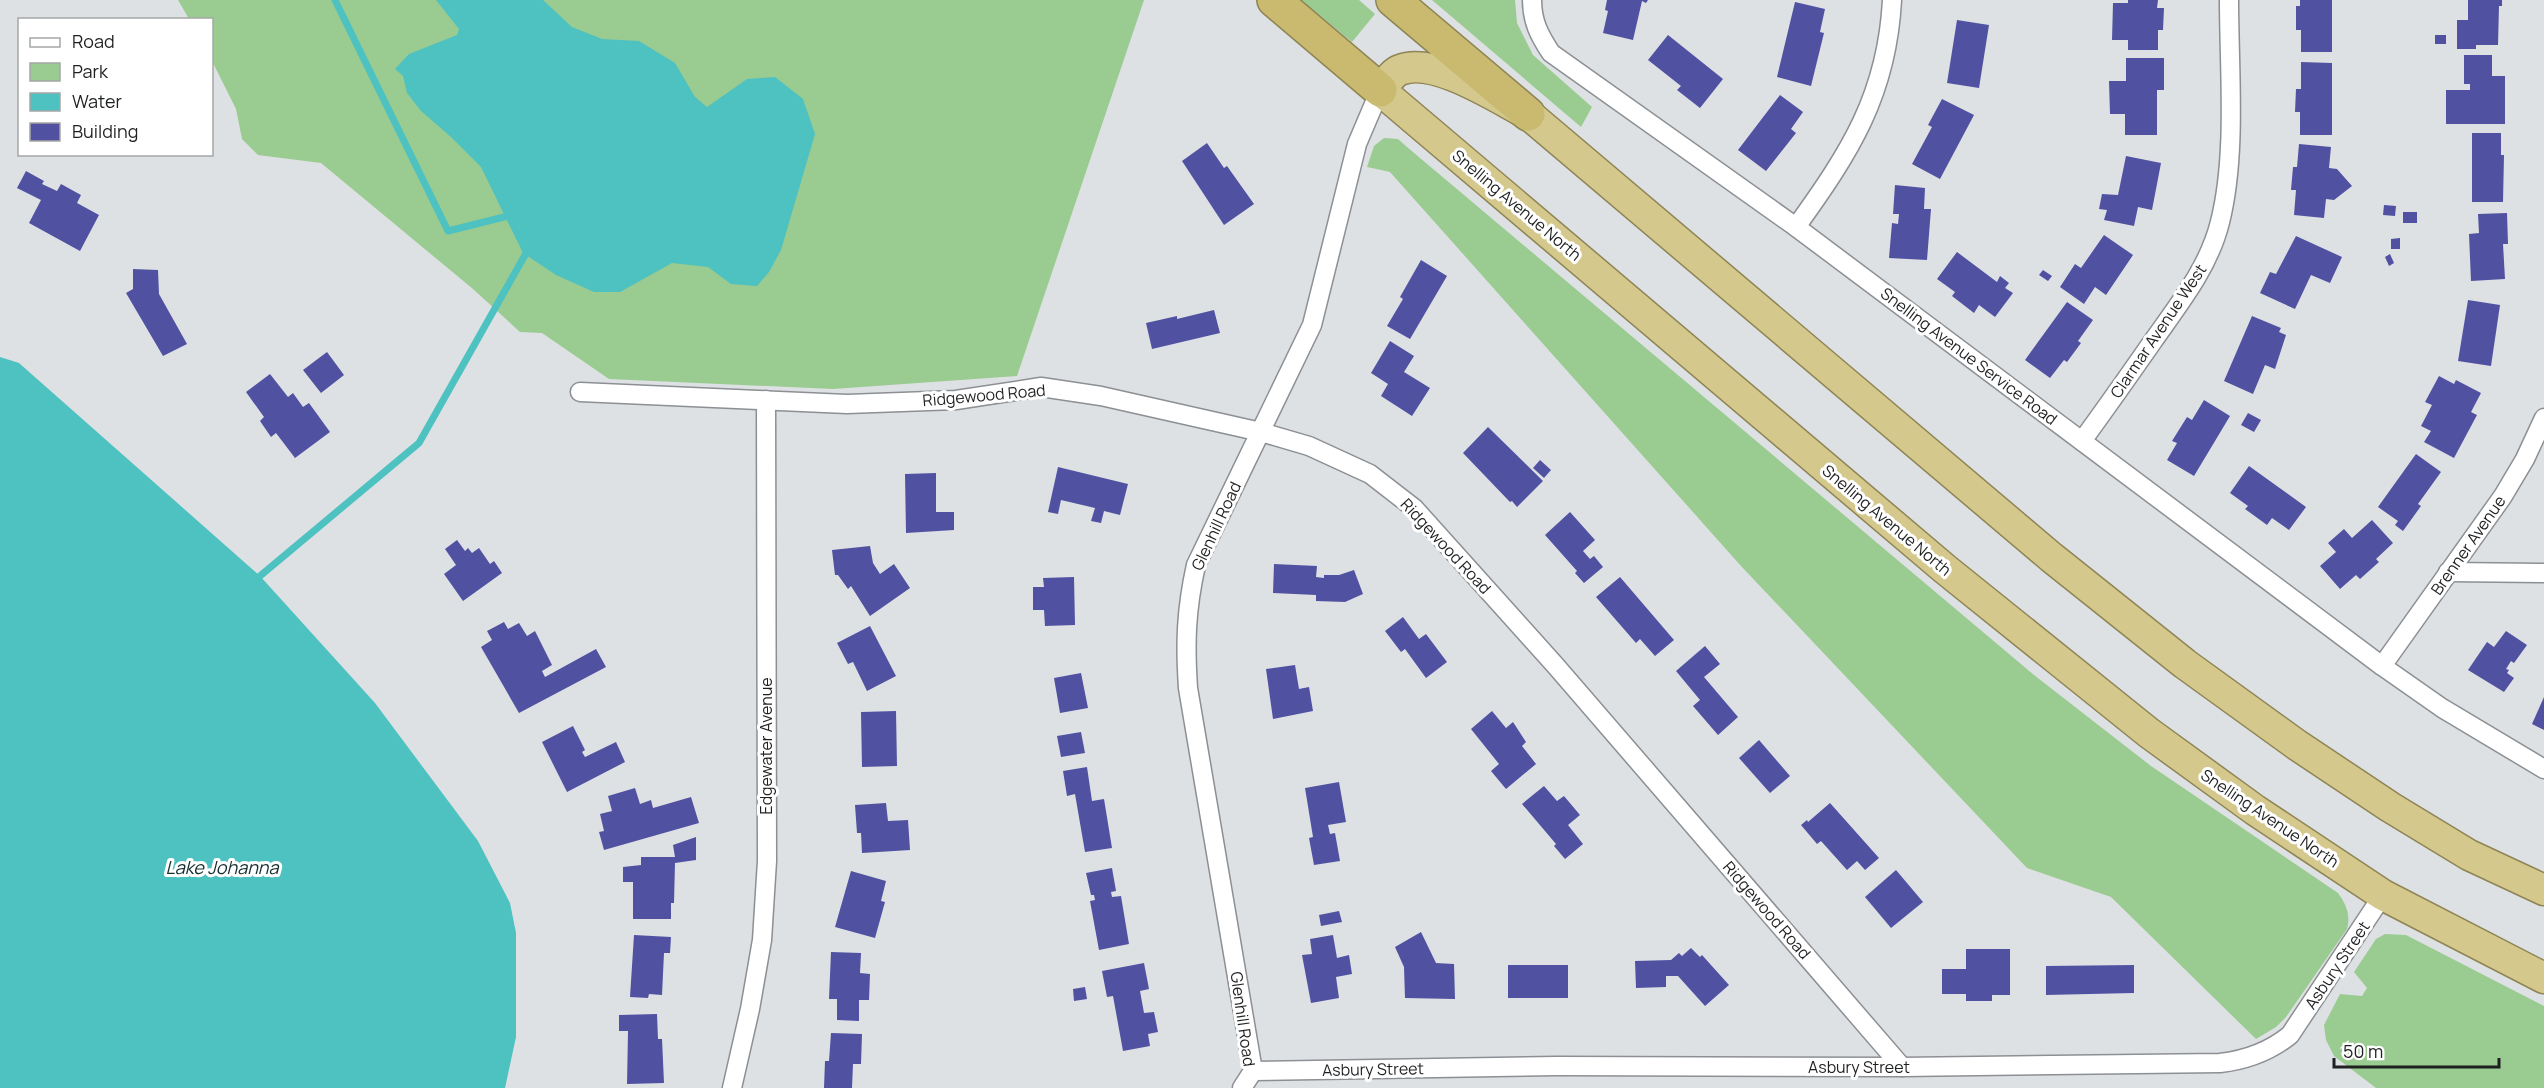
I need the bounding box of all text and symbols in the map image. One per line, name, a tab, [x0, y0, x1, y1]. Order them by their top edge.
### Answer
legend	[18, 18, 213, 156]
text: Road	[72, 29, 115, 53]
text: Park	[72, 59, 109, 83]
text: Water	[72, 89, 122, 113]
text: Building	[72, 119, 138, 143]
street label: Snelling Avenue North	[1448, 144, 1586, 266]
street label: Clarmar Avenue West	[2105, 260, 2211, 402]
street label: Snelling Avenue Service Road	[1876, 282, 2062, 430]
street label: Ridgewood Road	[922, 379, 1046, 411]
street label: Snelling Avenue North	[1818, 459, 1956, 581]
street label: Glenhill Road	[1186, 478, 1246, 574]
street label: Brenner Avenue	[2426, 491, 2510, 599]
street label: Ridgewood Road	[1396, 493, 1496, 599]
street label: Edgewater Avenue	[755, 678, 777, 814]
street label: Snelling Avenue North	[2197, 764, 2343, 872]
water label: Lake Johanna	[165, 855, 280, 879]
street label: Ridgewood Road	[1718, 856, 1816, 964]
street label: Asbury Street	[2299, 917, 2375, 1013]
street label: Glenhill Road	[1225, 970, 1261, 1068]
scale bar	[2334, 1031, 2499, 1069]
text: 50 m	[2343, 1039, 2383, 1063]
street label: Asbury Street	[1808, 1056, 1910, 1078]
street label: Asbury Street	[1322, 1057, 1424, 1081]

